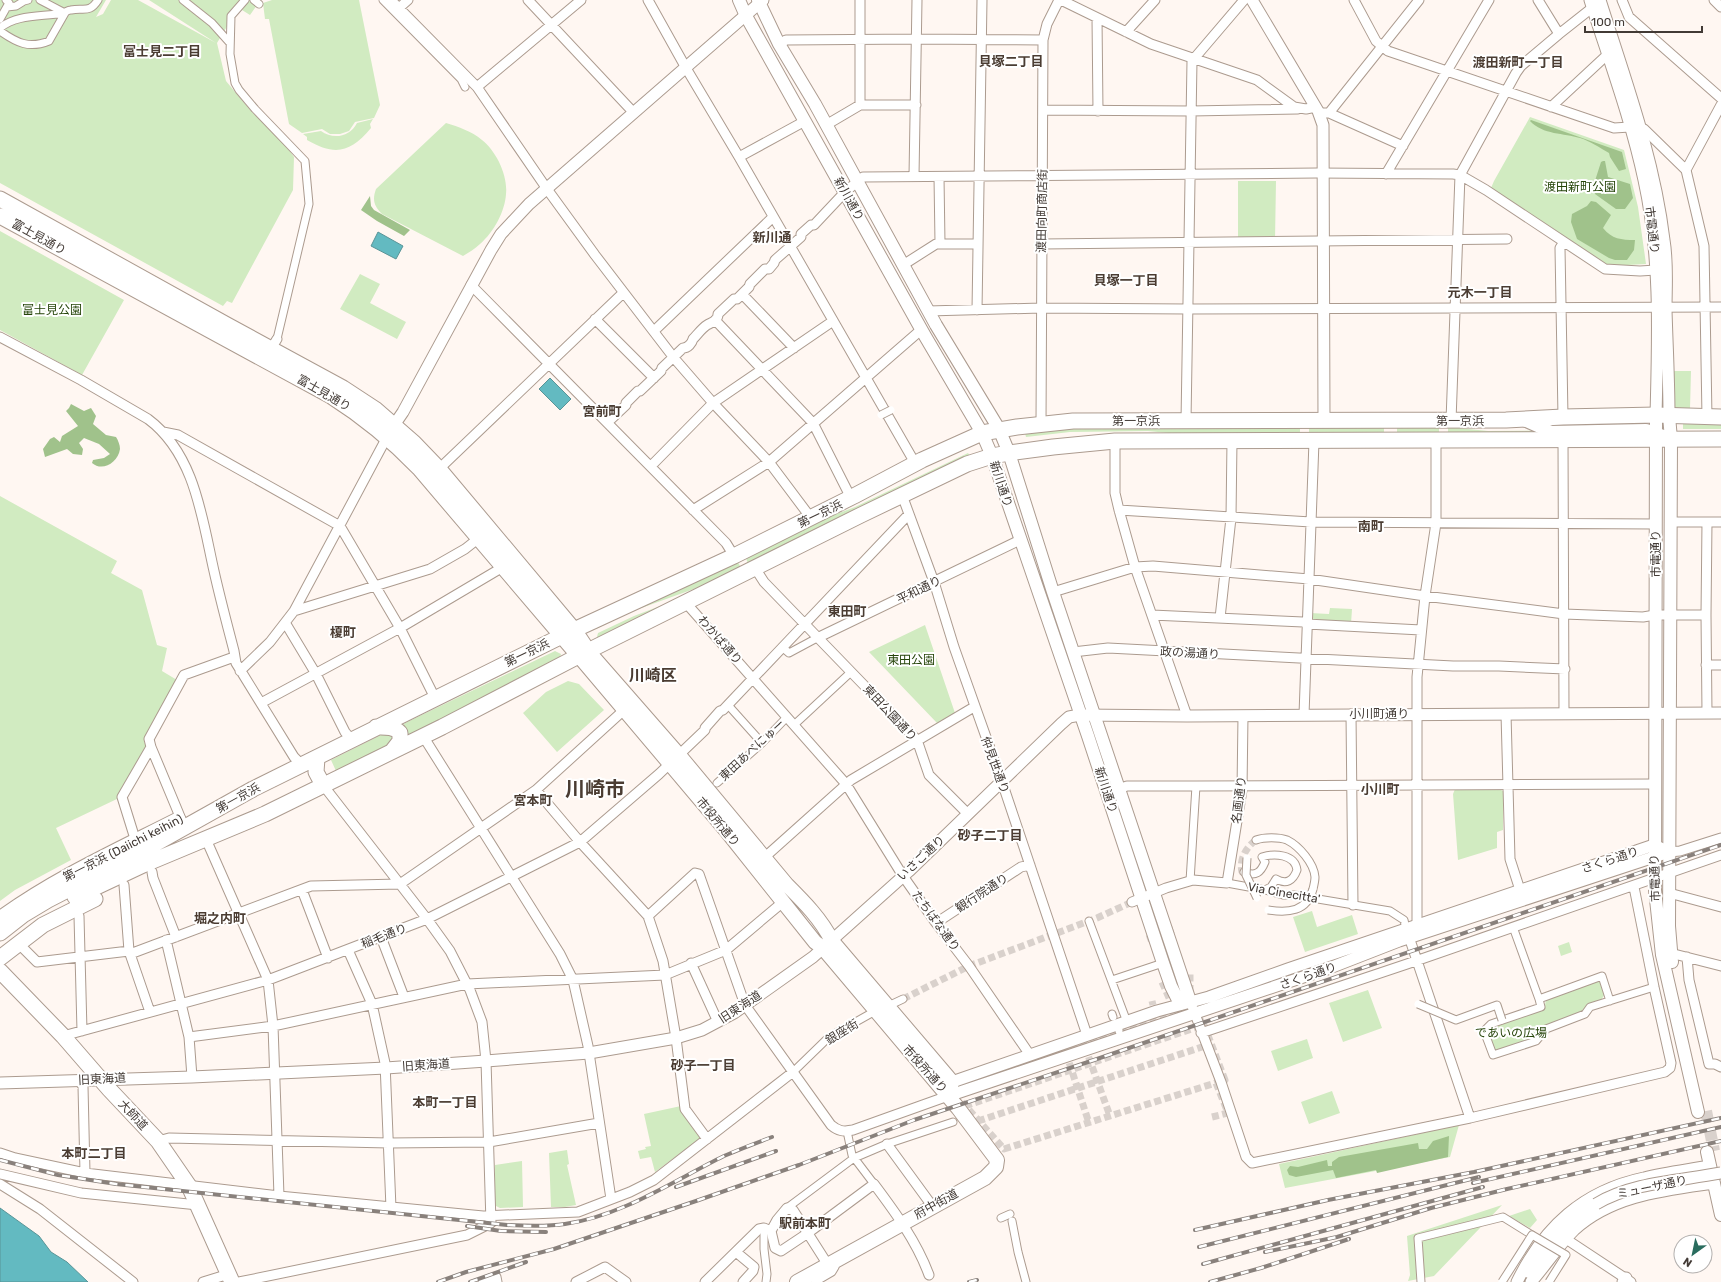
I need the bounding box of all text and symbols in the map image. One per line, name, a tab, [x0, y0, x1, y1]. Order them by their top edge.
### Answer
scale bar	[1585, 8, 1702, 34]
text: 100 m	[1591, 15, 1625, 29]
district label: 富士見二丁目	[123, 44, 201, 59]
district label: 貝塚二丁目	[978, 54, 1044, 69]
district label: 渡田新町一丁目	[1472, 55, 1564, 70]
street label: 渡田向町商店街	[1034, 169, 1050, 253]
street label: 新川通り	[831, 175, 867, 223]
park label: 渡田新町公園	[1544, 180, 1616, 194]
street label: 市電通り	[1642, 205, 1662, 255]
street label: 富士見通り	[9, 216, 69, 258]
district label: 新川通	[752, 230, 792, 245]
district label: 貝塚一丁目	[1093, 273, 1159, 288]
district label: 元木一丁目	[1447, 285, 1513, 300]
park label: 富士見公園	[22, 303, 82, 317]
street label: 富士見通り	[295, 372, 353, 414]
district label: 宮前町	[582, 404, 622, 419]
street label: 第一京浜	[1112, 414, 1160, 428]
street label: 第一京浜	[1436, 414, 1484, 428]
street label: 新川通り	[987, 459, 1015, 509]
street label: 第一京浜	[795, 497, 845, 531]
district label: 南町	[1358, 519, 1384, 534]
street label: 市電通り	[1649, 530, 1663, 578]
street label: 平和通り	[894, 573, 944, 607]
district label: 東田町	[827, 604, 867, 619]
street label: わかば通り	[695, 613, 745, 667]
district label: 榎町	[330, 625, 356, 640]
street label: 第一京浜	[502, 636, 552, 670]
street label: 政の湯通り	[1160, 644, 1220, 662]
park label: 東田公園	[887, 653, 935, 667]
district label: 川崎区	[629, 666, 677, 685]
street label: 東田公園通り	[860, 682, 920, 744]
street label: 小川町通り	[1349, 707, 1409, 721]
street label: 東田あべにゅー	[717, 716, 787, 784]
street label: 仲見世通り	[978, 734, 1012, 796]
street label: 新川通り	[1092, 765, 1120, 815]
street label: 名画通り	[1229, 775, 1249, 825]
district label: 川崎市	[565, 777, 625, 801]
street label: 第一京浜	[214, 780, 262, 816]
district label: 小川町	[1360, 782, 1400, 797]
district label: 宮本町	[513, 793, 553, 808]
street label: 市役所通り	[693, 795, 743, 849]
street label: 第一京浜 (Daiichi keihin)	[61, 812, 185, 884]
district label: 砂子二丁目	[957, 828, 1023, 843]
street label: いさご通り	[894, 832, 948, 884]
street label: さくら通り	[1579, 844, 1641, 876]
street label: 市電通り	[1647, 854, 1663, 902]
street label: 観行院通り	[953, 871, 1011, 915]
street label: Via Cinecitta'	[1247, 880, 1321, 906]
street label: たちばな通り	[909, 888, 963, 954]
district label: 堀之内町	[194, 911, 246, 926]
street label: 稲毛通り	[359, 921, 409, 951]
street label: さくら通り	[1277, 960, 1339, 992]
street label: 旧東海道	[716, 988, 764, 1026]
street label: 銀座街	[823, 1017, 861, 1047]
park label: であいの広場	[1475, 1026, 1547, 1040]
street label: 市役所通り	[900, 1042, 950, 1096]
street label: 旧東海道	[402, 1056, 450, 1074]
district label: 砂子一丁目	[670, 1058, 736, 1073]
street label: 旧東海道	[78, 1071, 126, 1087]
district label: 本町一丁目	[412, 1095, 478, 1110]
street label: 大師道	[116, 1097, 150, 1133]
district label: 本町二丁目	[61, 1146, 127, 1161]
street label: ミューザ通り	[1615, 1173, 1689, 1201]
street label: 府中街道	[912, 1186, 960, 1222]
district label: 駅前本町	[779, 1216, 831, 1231]
north arrow	[1673, 1234, 1713, 1274]
text: N	[1681, 1254, 1695, 1270]

